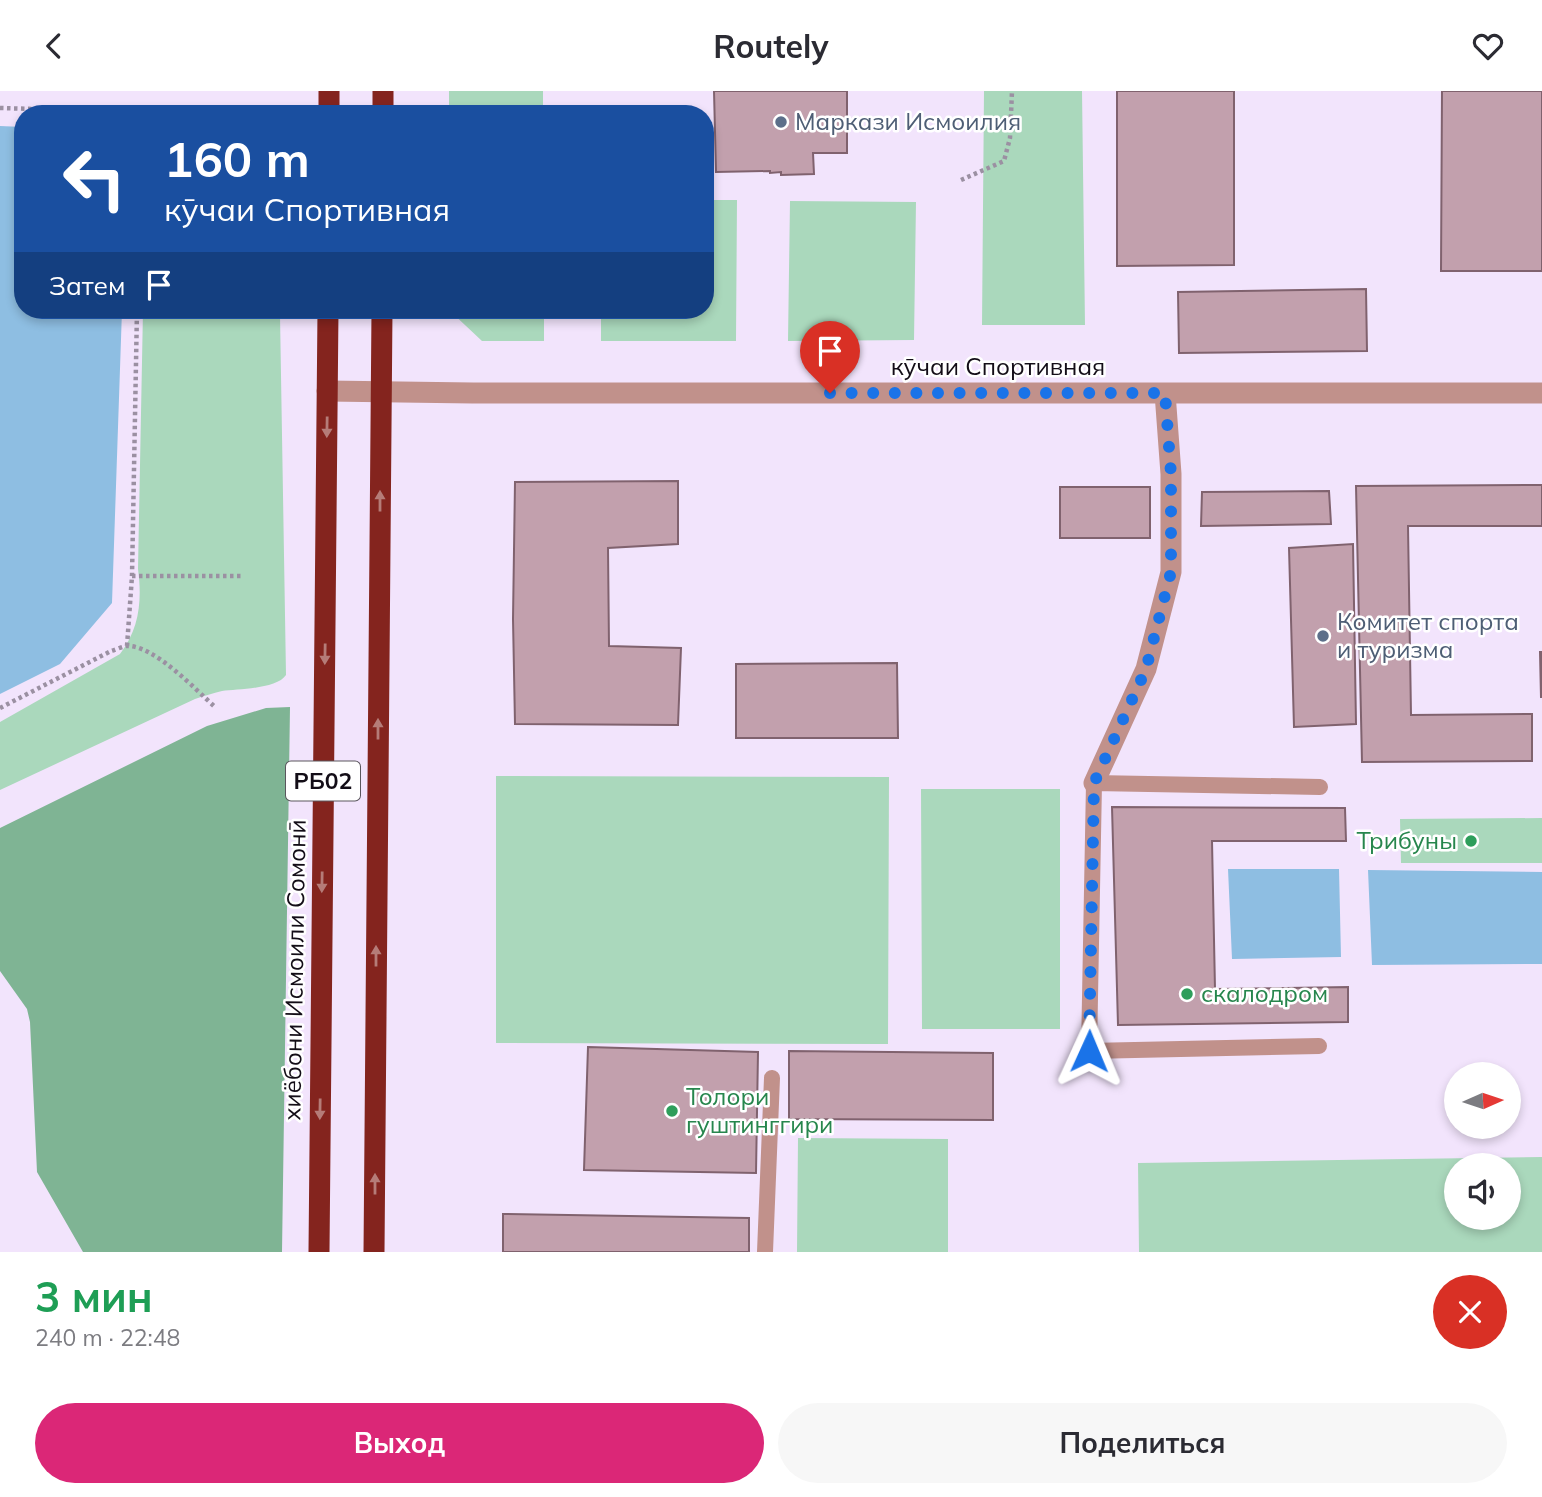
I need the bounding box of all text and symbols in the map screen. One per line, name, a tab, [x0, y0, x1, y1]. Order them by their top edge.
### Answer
text: Routely	[713, 26, 829, 66]
icon: back	[35, 27, 73, 65]
icon: heart	[1469, 27, 1507, 65]
place label: Маркази Исмоилия	[795, 106, 1021, 136]
marker: Маркази Исмоилия	[773, 114, 789, 130]
text: 160 m	[164, 128, 310, 189]
icon: left	[49, 133, 140, 224]
text: кӯчаи Спортивная	[164, 189, 450, 229]
icon: arrive	[140, 266, 178, 304]
text: Затем	[49, 269, 126, 302]
pin	[800, 321, 860, 393]
icon: arrive	[811, 332, 849, 370]
street label: кӯчаи Спортивная	[891, 351, 1105, 381]
one-way arrow	[321, 416, 333, 438]
one-way arrow	[374, 490, 386, 512]
place label: Комитет спорта и туризма	[1337, 606, 1519, 664]
marker: Комитет спорта и туризма	[1315, 628, 1331, 644]
one-way arrow	[319, 644, 330, 666]
one-way arrow	[372, 718, 384, 740]
road number: РБ02	[286, 761, 360, 801]
street label: хиёбони Исмоили Сомонӣ	[276, 819, 312, 1121]
place label: Трибуны	[1356, 825, 1457, 855]
marker: Трибуны	[1463, 833, 1479, 849]
one-way arrow	[317, 871, 328, 893]
one-way arrow	[371, 945, 382, 967]
place label: скалодром	[1201, 978, 1328, 1008]
marker: скалодром	[1179, 986, 1195, 1002]
position arrow	[1052, 1014, 1126, 1088]
north arrow	[1444, 1062, 1521, 1139]
map controls	[1444, 1062, 1521, 1230]
place label: Толори гуштинггири	[686, 1081, 833, 1139]
one-way arrow	[315, 1099, 326, 1121]
marker: Толори гуштинггири	[664, 1103, 680, 1119]
button: sound	[1444, 1153, 1521, 1230]
one-way arrow	[369, 1173, 381, 1195]
text: 3 мин	[35, 1270, 153, 1323]
button: close	[1433, 1275, 1507, 1349]
text: 240 m · 22:48	[35, 1323, 180, 1352]
button: Выход	[35, 1403, 764, 1483]
button: Поделиться	[778, 1403, 1507, 1483]

